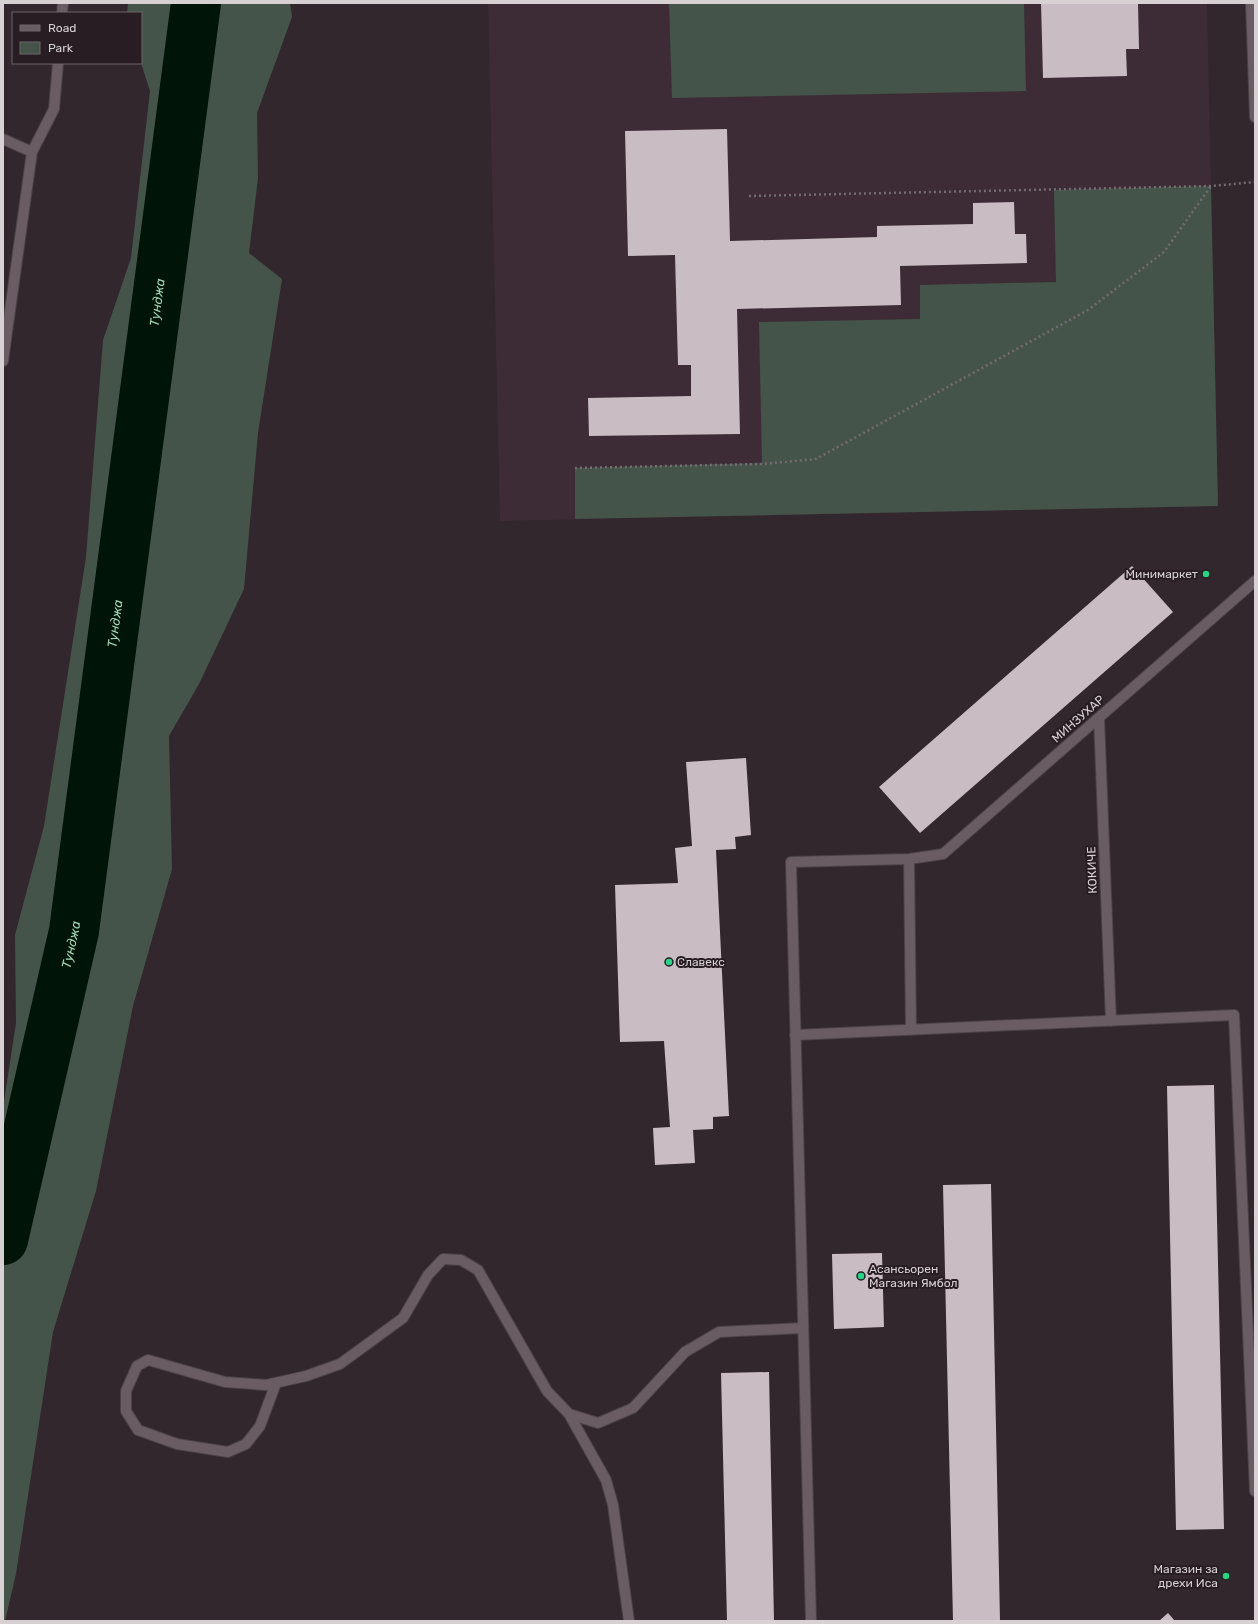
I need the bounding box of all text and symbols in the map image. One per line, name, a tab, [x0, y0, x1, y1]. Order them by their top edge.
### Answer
legend	[12, 12, 142, 64]
text: Road	[48, 21, 76, 35]
text: Park	[48, 41, 74, 55]
water label: Тунджа	[147, 277, 168, 327]
place label: Минимаркет	[1126, 567, 1198, 581]
marker: Минимаркет	[1201, 569, 1211, 579]
water label: Тунджа	[104, 598, 126, 649]
street label: МИНЗУХАР	[1049, 692, 1107, 746]
street label: КОКИЧЕ	[1084, 846, 1100, 894]
water label: Тунджа	[59, 920, 83, 970]
place label: Славекс	[677, 955, 725, 969]
marker: Славекс	[664, 957, 674, 967]
place label: Асансьорен Магазин Ямбол	[869, 1262, 957, 1290]
marker: Асансьорен Магазин Ямбол	[856, 1271, 866, 1281]
place label: Магазин за дрехи Иса	[1154, 1562, 1218, 1590]
marker: Магазин за дрехи Иса	[1221, 1571, 1231, 1581]

